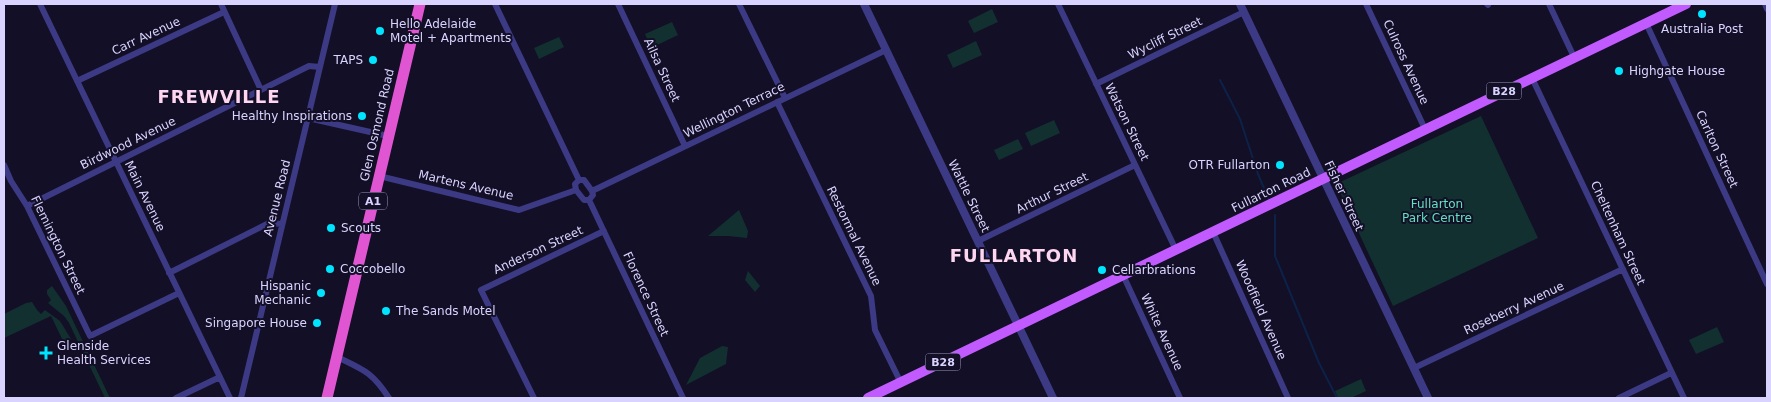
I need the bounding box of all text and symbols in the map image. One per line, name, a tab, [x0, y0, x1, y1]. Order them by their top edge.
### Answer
marker: Australia Post	[1696, 8, 1708, 20]
street label: Carr Avenue	[110, 14, 182, 58]
street label: Wycliff Street	[1126, 14, 1205, 62]
place label: Hello Adelaide Motel + Apartments	[390, 17, 511, 45]
street label: Culross Avenue	[1380, 17, 1432, 107]
place label: Australia Post	[1661, 22, 1743, 36]
marker: Hello Adelaide Motel + Apartments	[374, 25, 386, 37]
street label: Ailsa Street	[641, 36, 683, 104]
place label: TAPS	[333, 53, 363, 67]
marker: TAPS	[367, 54, 379, 66]
place label: Highgate House	[1629, 64, 1725, 78]
marker: Highgate House	[1613, 65, 1625, 77]
street label: Glen Osmond Road	[357, 67, 397, 183]
street label: Wellington Terrace	[681, 79, 787, 141]
street label: Watson Street	[1102, 81, 1152, 163]
road number: B28	[1486, 82, 1522, 100]
district label: FREWVILLE	[157, 86, 281, 107]
street label: Carlton Street	[1693, 108, 1741, 190]
place label: Healthy Inspirations	[232, 109, 352, 123]
marker: Healthy Inspirations	[356, 110, 368, 122]
street label: Birdwood Avenue	[78, 114, 178, 172]
street label: Wattle Street	[945, 157, 993, 235]
street label: Main Avenue	[122, 158, 168, 234]
street label: Avenue Road	[261, 158, 293, 238]
place label: OTR Fullarton	[1189, 158, 1270, 172]
marker: OTR Fullarton	[1274, 159, 1286, 171]
street label: Fisher Street	[1322, 159, 1366, 234]
street label: Fullarton Road	[1229, 165, 1313, 215]
street label: Martens Avenue	[417, 167, 515, 203]
street label: Arthur Street	[1014, 169, 1091, 216]
street label: Cheltenham Street	[1588, 179, 1648, 288]
street label: Restormal Avenue	[824, 184, 884, 288]
road number: A1	[359, 192, 387, 210]
street label: Flemington Street	[28, 193, 88, 297]
park label: Fullarton Park Centre	[1402, 197, 1472, 225]
place label: Scouts	[341, 221, 381, 235]
marker: Scouts	[325, 222, 337, 234]
street label: Anderson Street	[491, 223, 585, 277]
district label: FULLARTON	[950, 245, 1078, 266]
street label: Florence Street	[620, 250, 672, 339]
street label: Woodfield Avenue	[1233, 258, 1289, 362]
place label: Coccobello	[340, 262, 405, 276]
marker: Coccobello	[324, 263, 336, 275]
place label: Cellarbrations	[1112, 263, 1196, 277]
marker: Cellarbrations	[1096, 264, 1108, 276]
place label: Hispanic Mechanic	[254, 279, 311, 307]
street label: Roseberry Avenue	[1462, 279, 1566, 337]
marker: Hispanic Mechanic	[315, 287, 327, 299]
street label: White Avenue	[1138, 291, 1186, 373]
place label: The Sands Motel	[395, 304, 496, 318]
marker: The Sands Motel	[380, 305, 392, 317]
place label: Singapore House	[205, 316, 307, 330]
marker: Singapore House	[311, 317, 323, 329]
place label: Glenside Health Services	[57, 339, 151, 367]
marker: Glenside Health Services	[39, 346, 53, 360]
road number: B28	[926, 354, 960, 371]

